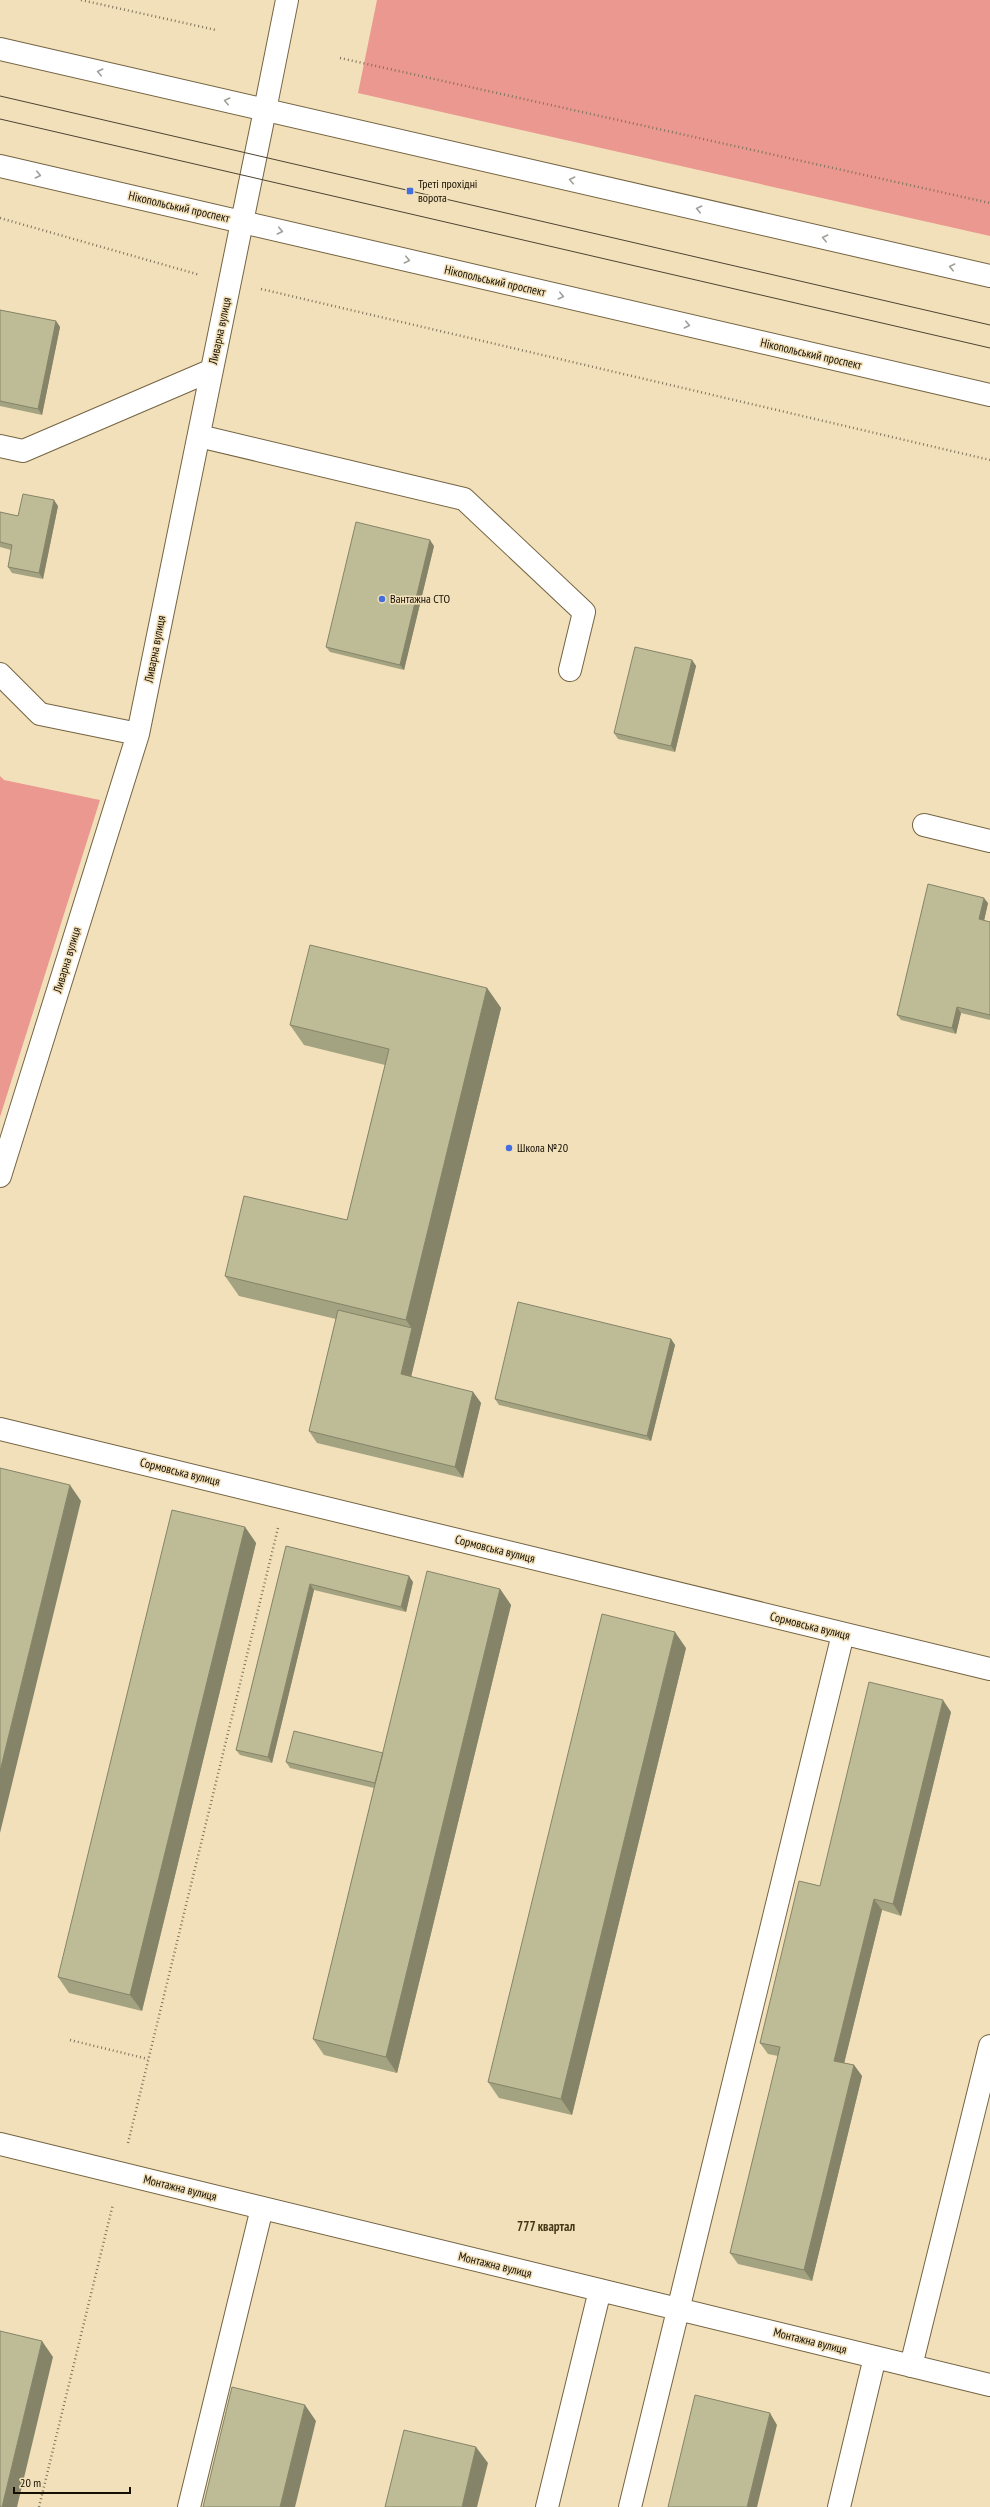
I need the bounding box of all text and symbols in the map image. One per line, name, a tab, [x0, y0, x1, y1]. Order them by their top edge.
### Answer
one-way arrow	[97, 68, 104, 77]
one-way arrow	[224, 98, 230, 106]
one-way arrow	[35, 170, 41, 178]
place label: Треті прохідні ворота	[418, 176, 477, 205]
one-way arrow	[569, 177, 575, 185]
marker: Треті прохідні ворота	[405, 186, 415, 196]
street label: Нікопольський проспект	[127, 188, 231, 225]
one-way arrow	[695, 206, 702, 214]
one-way arrow	[276, 226, 283, 235]
one-way arrow	[822, 235, 828, 243]
one-way arrow	[404, 256, 410, 264]
street label: Нікопольський проспект	[443, 262, 547, 299]
one-way arrow	[949, 264, 955, 272]
one-way arrow	[558, 291, 564, 299]
street label: Ливарна вулиця	[205, 296, 234, 367]
one-way arrow	[684, 321, 691, 329]
street label: Нікопольський проспект	[759, 335, 863, 372]
place label: Вантажна СТО	[390, 591, 450, 606]
marker: Вантажна СТО	[377, 594, 387, 604]
street label: Ливарна вулиця	[140, 614, 168, 685]
street label: Ливарна вулиця	[49, 925, 84, 996]
place label: Школа №20	[517, 1140, 568, 1155]
marker: Школа №20	[504, 1143, 514, 1153]
street label: Сормовська вулиця	[139, 1454, 222, 1489]
street label: Сормовська вулиця	[454, 1531, 537, 1566]
street label: Сормовська вулиця	[769, 1608, 852, 1643]
street label: Монтажна вулиця	[142, 2171, 219, 2204]
district label: 777 квартал	[517, 2218, 575, 2235]
street label: Монтажна вулиця	[457, 2248, 534, 2281]
street label: Монтажна вулиця	[772, 2324, 849, 2357]
scale bar	[14, 2469, 130, 2495]
text: 20 m	[20, 2475, 41, 2490]

